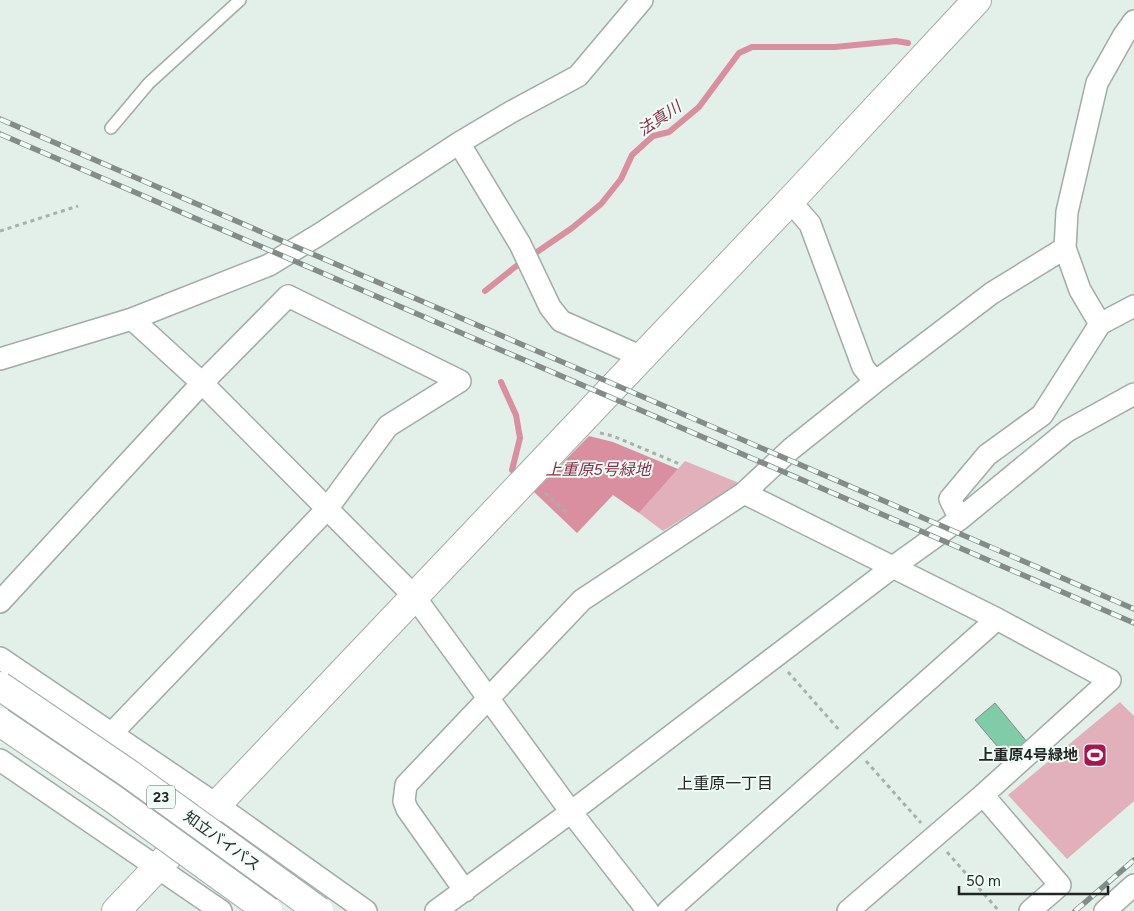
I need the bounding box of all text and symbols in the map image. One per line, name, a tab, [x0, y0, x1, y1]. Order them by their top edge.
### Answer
water label: 法真川	[634, 96, 686, 140]
water label: 上重原5号緑地	[545, 460, 653, 479]
sports icon: 上重原4号緑地	[1082, 742, 1108, 768]
place label: 上重原4号緑地	[979, 746, 1078, 764]
district label: 上重原一丁目	[677, 774, 773, 793]
road number: 23	[147, 786, 175, 809]
street label: 知立バイパス	[180, 807, 264, 875]
scale bar	[959, 864, 1108, 896]
text: 50 m	[966, 872, 1001, 890]

